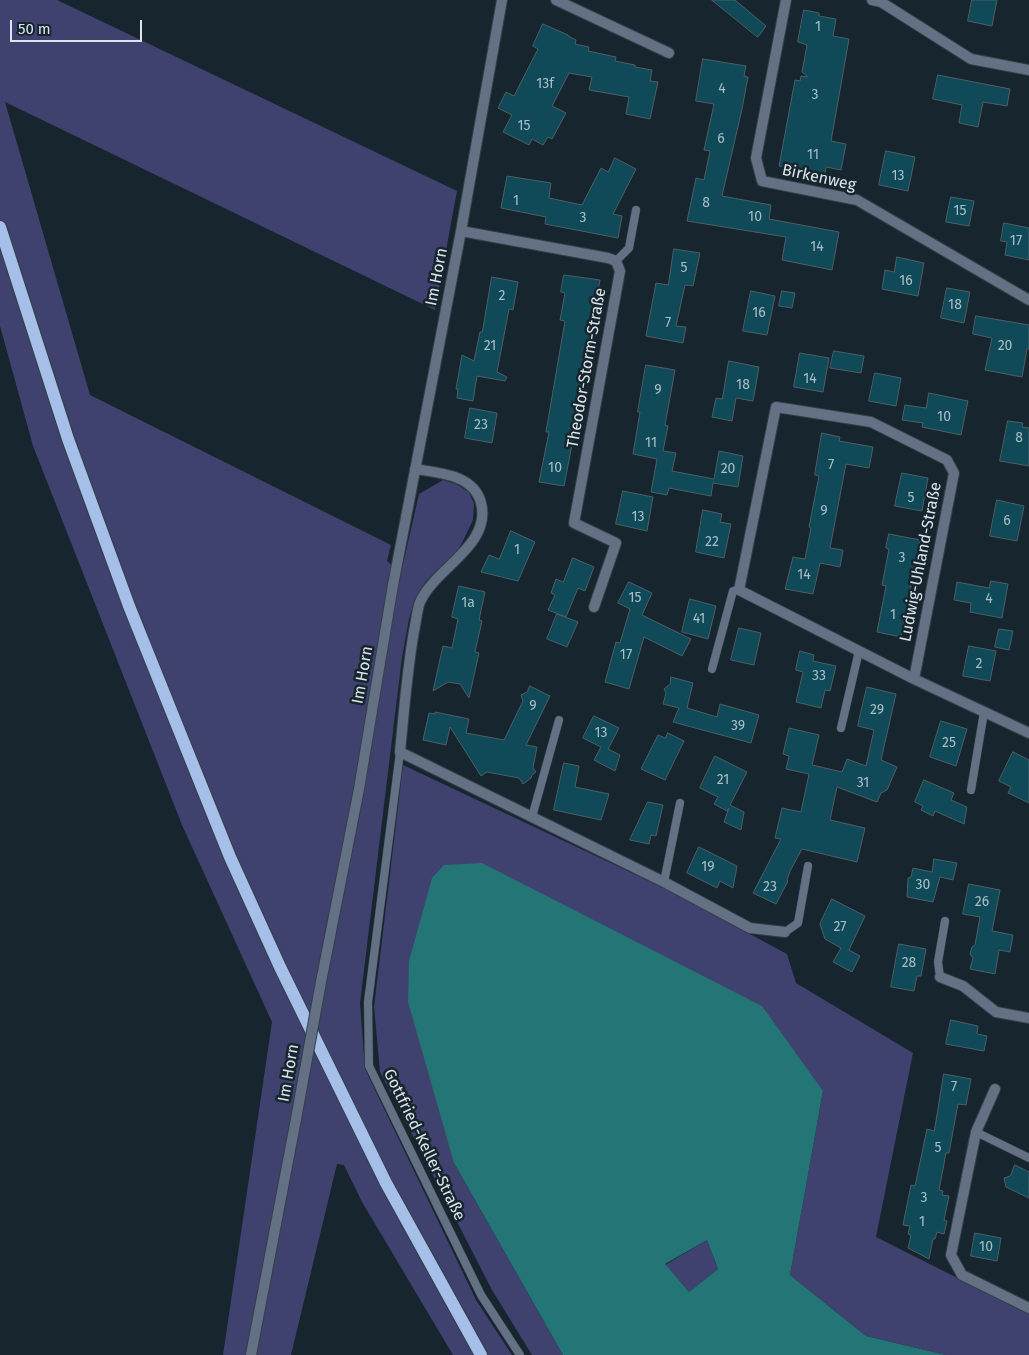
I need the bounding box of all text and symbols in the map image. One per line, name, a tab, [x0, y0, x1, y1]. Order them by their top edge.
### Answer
scale bar	[12, 10, 145, 42]
house number: 1	[815, 19, 821, 35]
text: 50 m	[18, 20, 51, 38]
house number: 13f	[536, 76, 554, 92]
house number: 4	[718, 81, 726, 97]
house number: 3	[812, 87, 818, 103]
house number: 15	[517, 118, 531, 134]
house number: 6	[717, 131, 725, 147]
house number: 11	[807, 147, 819, 163]
street label: Birkenweg	[780, 161, 858, 195]
house number: 13	[891, 168, 905, 184]
house number: 1	[513, 193, 519, 209]
house number: 8	[702, 195, 710, 211]
house number: 15	[953, 203, 967, 219]
house number: 10	[748, 209, 762, 225]
house number: 3	[580, 210, 586, 226]
house number: 17	[1010, 233, 1022, 249]
house number: 14	[810, 239, 824, 255]
street label: Im Horn	[422, 246, 452, 308]
house number: 5	[680, 260, 688, 276]
house number: 16	[899, 273, 913, 289]
street label: Theodor-Storm-Straße	[563, 286, 611, 450]
house number: 2	[499, 288, 505, 304]
house number: 18	[948, 297, 962, 313]
house number: 16	[752, 305, 766, 321]
house number: 7	[665, 315, 671, 331]
house number: 21	[484, 338, 496, 354]
house number: 20	[998, 338, 1012, 354]
house number: 14	[803, 371, 817, 387]
house number: 18	[736, 377, 750, 393]
house number: 9	[654, 382, 662, 398]
house number: 10	[937, 409, 951, 425]
house number: 23	[474, 417, 488, 433]
house number: 8	[1015, 430, 1023, 446]
house number: 11	[645, 435, 657, 451]
house number: 7	[828, 457, 834, 473]
house number: 10	[548, 460, 562, 476]
house number: 20	[721, 461, 735, 477]
street label: Ludwig-Uhland-Straße	[896, 481, 946, 643]
house number: 5	[907, 490, 915, 506]
house number: 9	[820, 503, 828, 519]
house number: 13	[631, 509, 645, 525]
house number: 6	[1003, 513, 1011, 529]
house number: 22	[705, 534, 719, 550]
house number: 1	[514, 542, 520, 558]
house number: 3	[899, 550, 905, 566]
house number: 14	[797, 567, 811, 583]
house number: 15	[628, 590, 642, 606]
house number: 4	[985, 591, 993, 607]
house number: 1a	[461, 595, 475, 611]
house number: 1	[890, 607, 896, 623]
house number: 41	[693, 611, 705, 627]
street label: Im Horn	[348, 645, 378, 705]
house number: 17	[620, 647, 632, 663]
house number: 2	[976, 656, 982, 672]
house number: 33	[812, 668, 826, 684]
house number: 9	[529, 698, 537, 714]
house number: 29	[870, 702, 884, 718]
house number: 39	[731, 718, 745, 734]
house number: 13	[594, 725, 608, 741]
house number: 25	[942, 735, 956, 751]
house number: 21	[717, 772, 729, 788]
house number: 31	[857, 775, 869, 791]
house number: 19	[701, 859, 715, 875]
house number: 30	[916, 877, 930, 893]
house number: 23	[763, 879, 777, 895]
house number: 26	[975, 894, 989, 910]
house number: 27	[833, 919, 847, 935]
house number: 28	[902, 955, 916, 971]
street label: Im Horn	[274, 1043, 304, 1103]
street label: Gottfried-Keller-Straße	[379, 1066, 469, 1224]
house number: 7	[951, 1079, 957, 1095]
house number: 5	[934, 1140, 942, 1156]
house number: 3	[921, 1190, 927, 1206]
house number: 1	[919, 1214, 925, 1230]
house number: 10	[979, 1239, 993, 1255]

